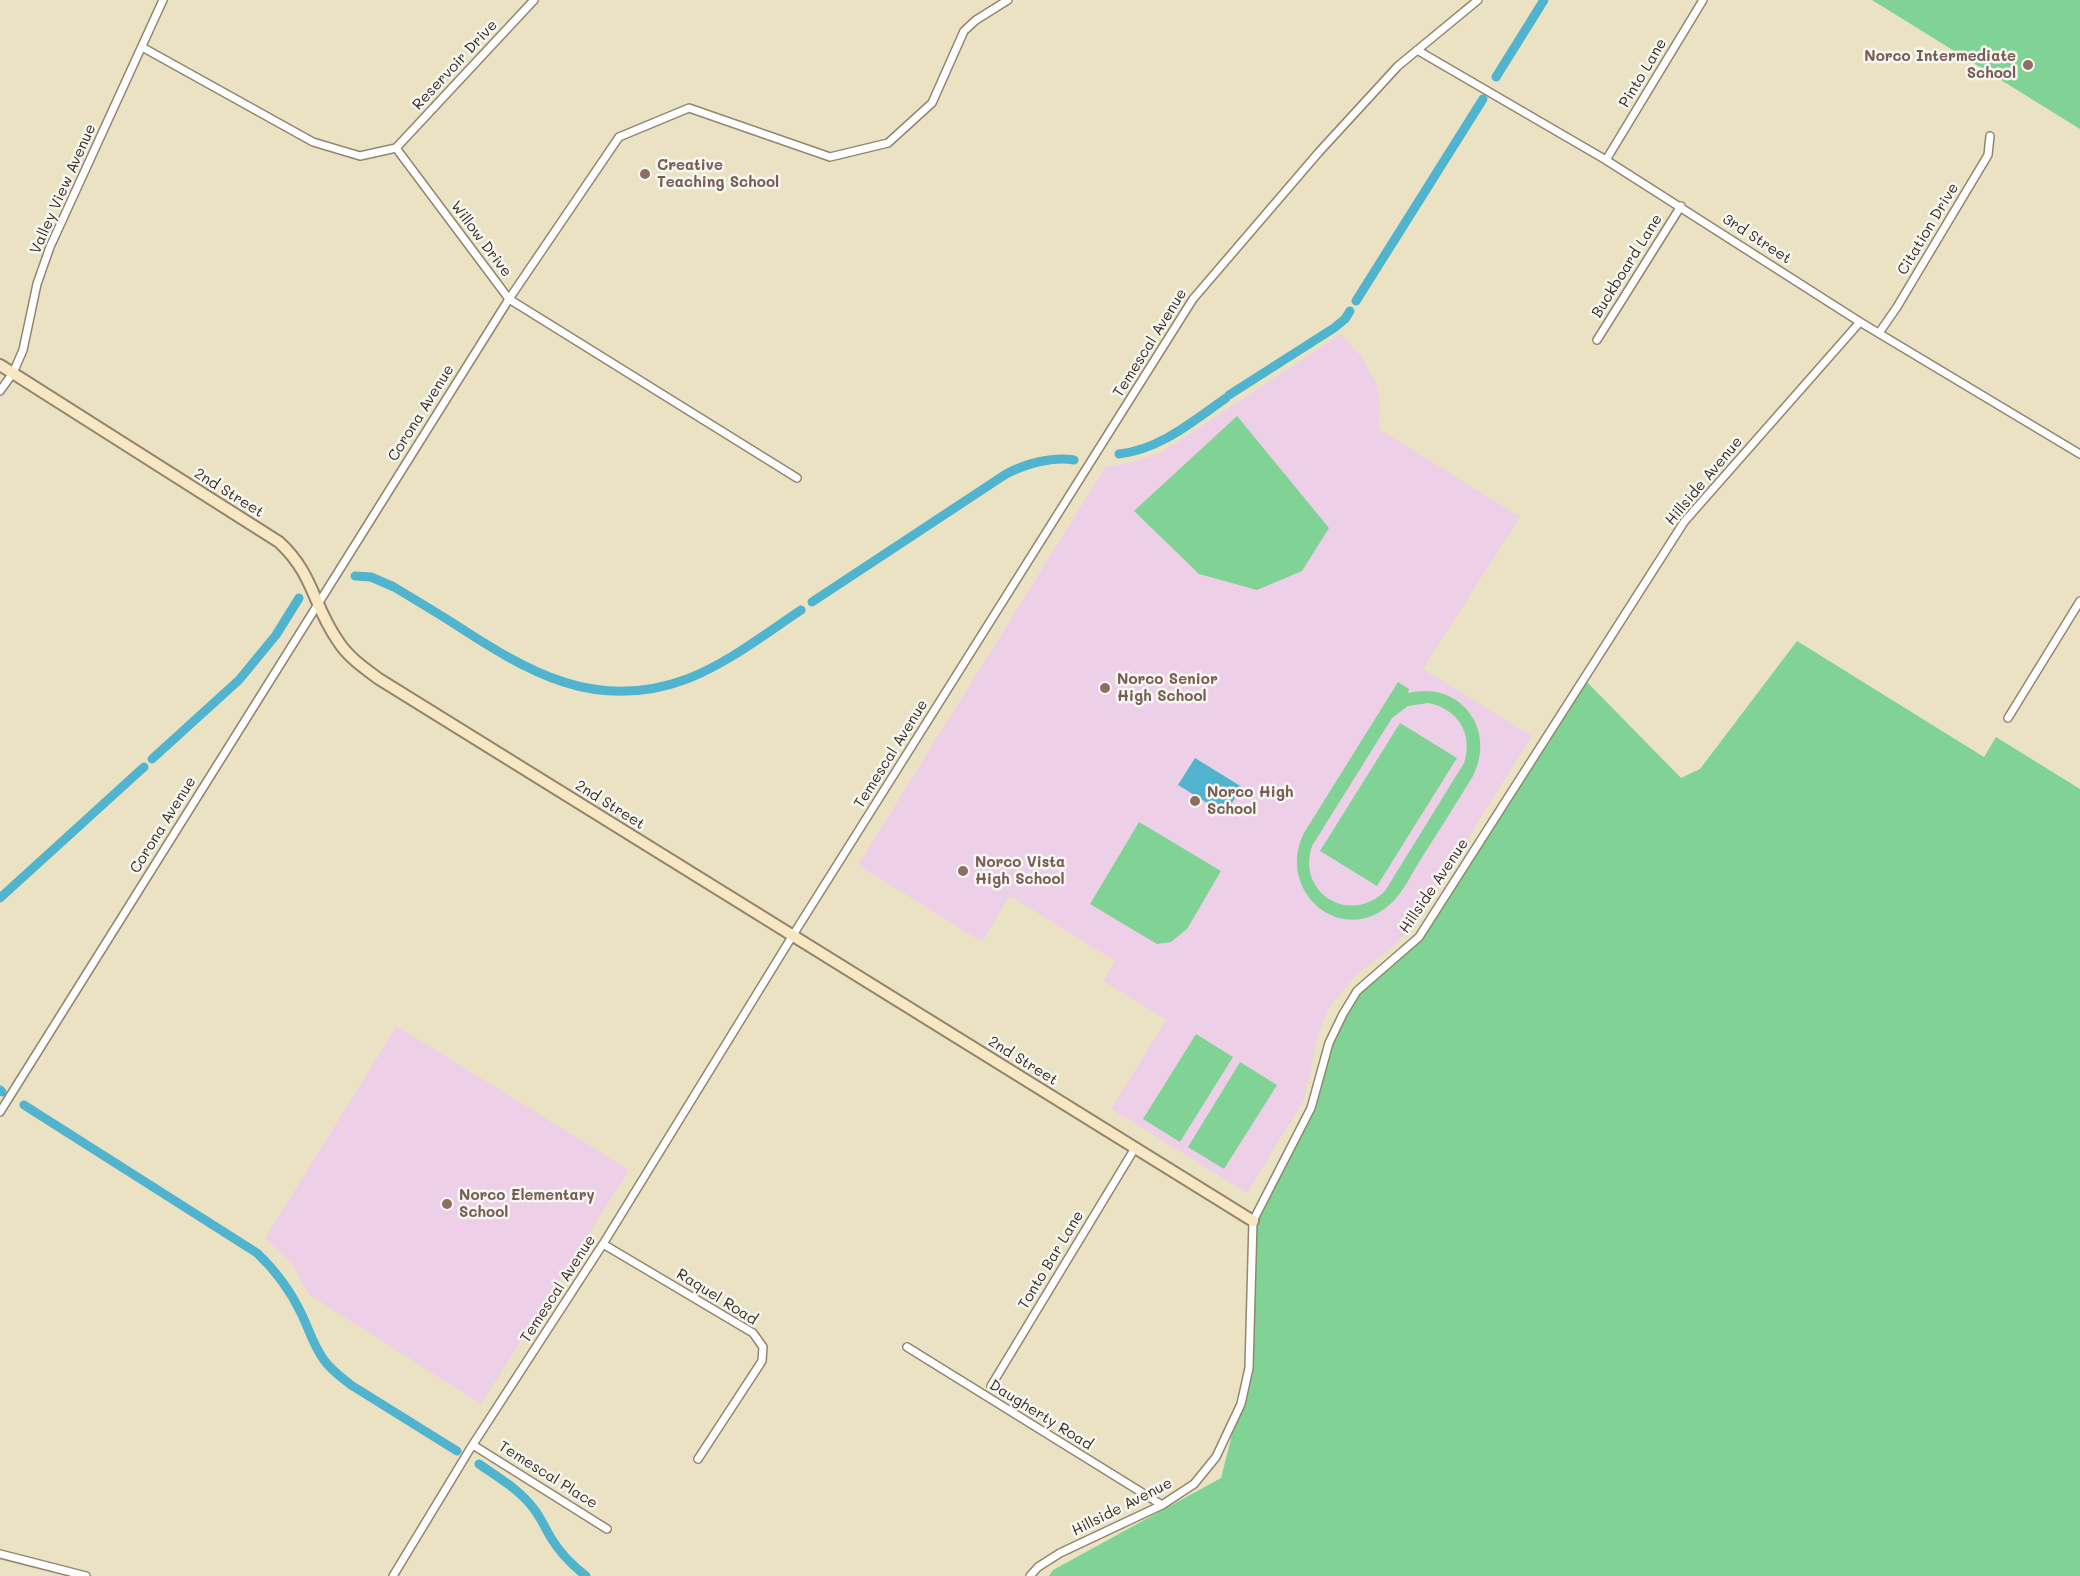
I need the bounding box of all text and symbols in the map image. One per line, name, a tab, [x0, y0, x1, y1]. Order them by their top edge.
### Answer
street label: Reservoir Drive	[409, 16, 501, 114]
street label: Pinto Lane	[1615, 35, 1671, 111]
place label: Norco Intermediate School	[1864, 47, 2016, 82]
marker: Norco Intermediate School	[2021, 58, 2035, 72]
street label: Valley View Avenue	[26, 121, 100, 257]
place label: Creative Teaching School	[657, 156, 779, 191]
marker: Creative Teaching School	[638, 167, 652, 181]
street label: Citation Drive	[1893, 180, 1963, 278]
street label: Willow Drive	[447, 198, 515, 280]
street label: 3rd Street	[1719, 210, 1795, 268]
street label: Buckboard Lane	[1588, 211, 1666, 321]
street label: Temescal Avenue	[1109, 285, 1191, 401]
street label: Corona Avenue	[384, 361, 458, 465]
street label: Hillside Avenue	[1662, 433, 1746, 529]
street label: 2nd Street	[191, 465, 267, 521]
place label: Norco Senior High School	[1117, 670, 1218, 705]
marker: Norco Senior High School	[1098, 681, 1112, 695]
street label: Temescal Avenue	[850, 696, 932, 812]
street label: Corona Avenue	[126, 773, 200, 877]
street label: 2nd Street	[572, 777, 648, 833]
place label: Norco High School	[1207, 783, 1294, 818]
marker: Norco High School	[1188, 794, 1202, 808]
street label: Hillside Avenue	[1396, 835, 1472, 937]
place label: Norco Vista High School	[975, 853, 1065, 888]
marker: Norco Vista High School	[956, 864, 970, 878]
street label: 2nd Street	[985, 1033, 1061, 1089]
place label: Norco Elementary School	[459, 1186, 595, 1221]
marker: Norco Elementary School	[440, 1197, 454, 1211]
street label: Tonto Bar Lane	[1015, 1208, 1087, 1312]
street label: Temescal Avenue	[516, 1232, 600, 1346]
street label: Raquel Road	[673, 1265, 761, 1329]
street label: Daugherty Road	[986, 1376, 1096, 1454]
street label: Temescal Place	[495, 1437, 601, 1513]
street label: Hillside Avenue	[1069, 1474, 1175, 1540]

